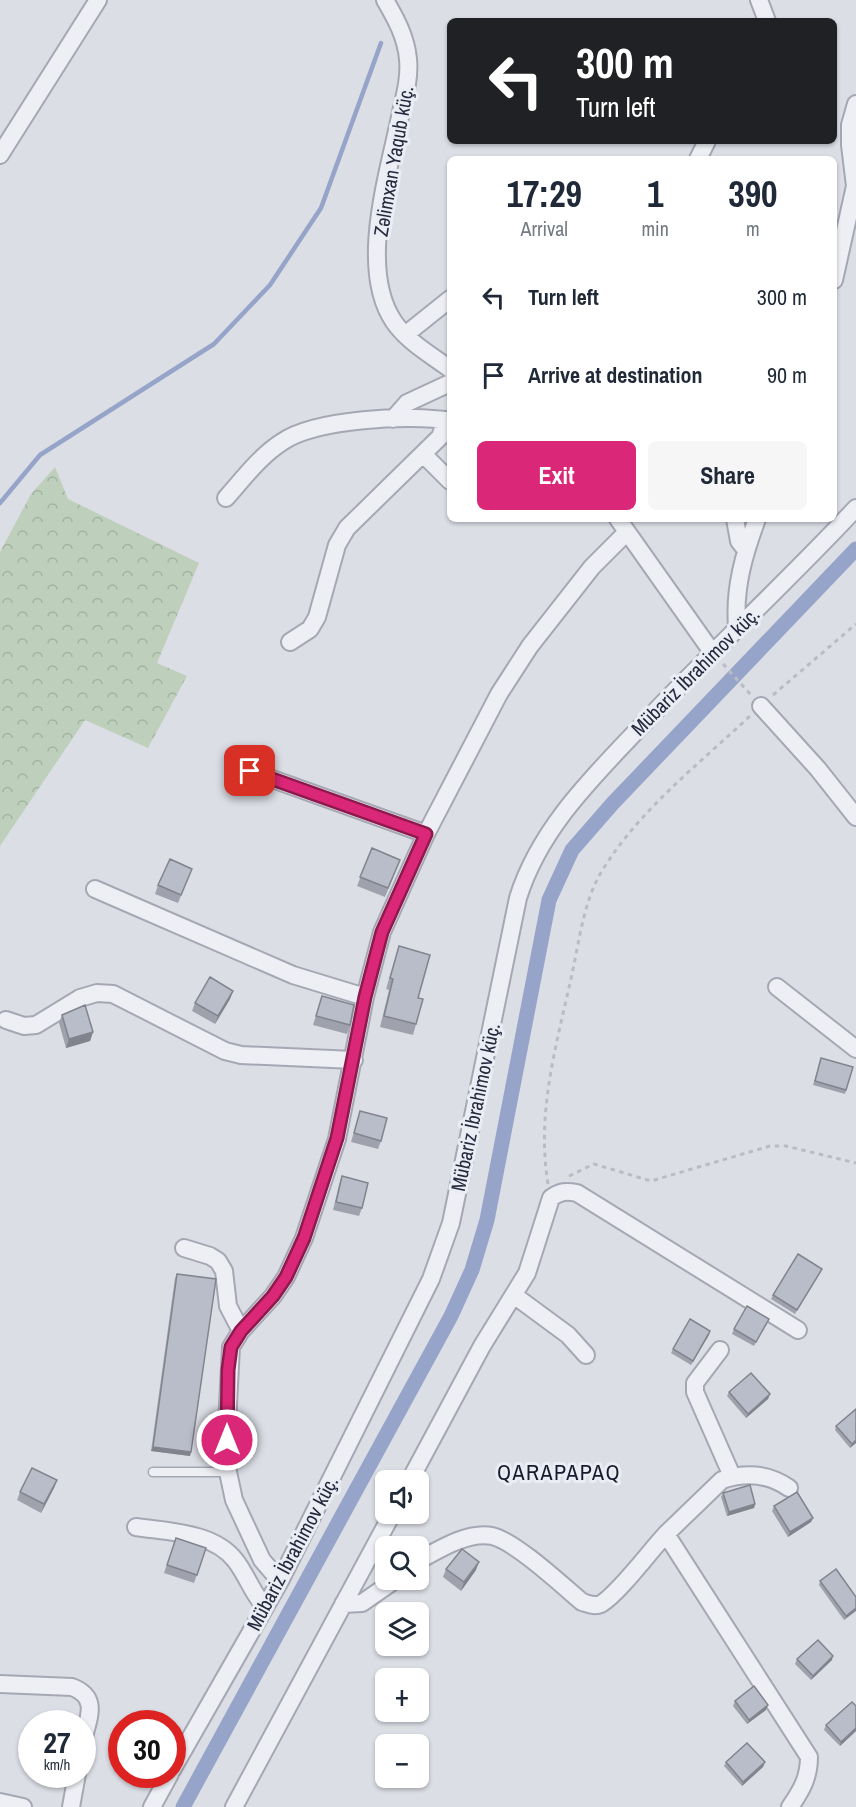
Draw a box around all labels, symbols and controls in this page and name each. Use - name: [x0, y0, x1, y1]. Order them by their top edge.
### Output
- text: 300 m: [576, 35, 674, 91]
- icon: left: [477, 42, 555, 120]
- street label: Zəlimxan Yaqub küç.: [366, 84, 420, 238]
- text: Turn left: [576, 89, 655, 125]
- text: 17:29: [506, 170, 582, 218]
- text: 1: [647, 170, 663, 218]
- text: 390: [728, 170, 778, 218]
- text: Arrival: [521, 215, 568, 242]
- text: min: [641, 215, 669, 242]
- text: m: [746, 215, 760, 242]
- icon: left: [477, 281, 510, 314]
- text: Turn left: [528, 282, 599, 312]
- text: 300 m: [757, 282, 807, 312]
- icon: arrive: [477, 359, 510, 392]
- text: Arrive at destination: [528, 360, 702, 390]
- text: 90 m: [767, 360, 807, 390]
- button: Exit: [477, 441, 636, 510]
- button: Share: [648, 441, 807, 510]
- street label: Mübariz İbrahimov küç.: [625, 601, 765, 741]
- pin: [224, 745, 275, 796]
- icon: arrive: [233, 754, 266, 787]
- street label: Mübariz İbrahimov küç.: [444, 1020, 506, 1194]
- position arrow: [195, 1408, 259, 1472]
- district label: QARAPAPAQ: [497, 1457, 621, 1487]
- map controls: [375, 1470, 429, 1788]
- button: sound: [375, 1470, 429, 1524]
- street label: Mübariz İbrahimov küç.: [240, 1471, 344, 1635]
- button: search: [375, 1536, 429, 1590]
- button: layers: [375, 1602, 429, 1656]
- button: +: [375, 1668, 429, 1722]
- speed limit sign: 30: [108, 1710, 186, 1788]
- text: 27: [43, 1722, 71, 1762]
- button: −: [375, 1734, 429, 1788]
- text: km/h: [44, 1754, 70, 1775]

